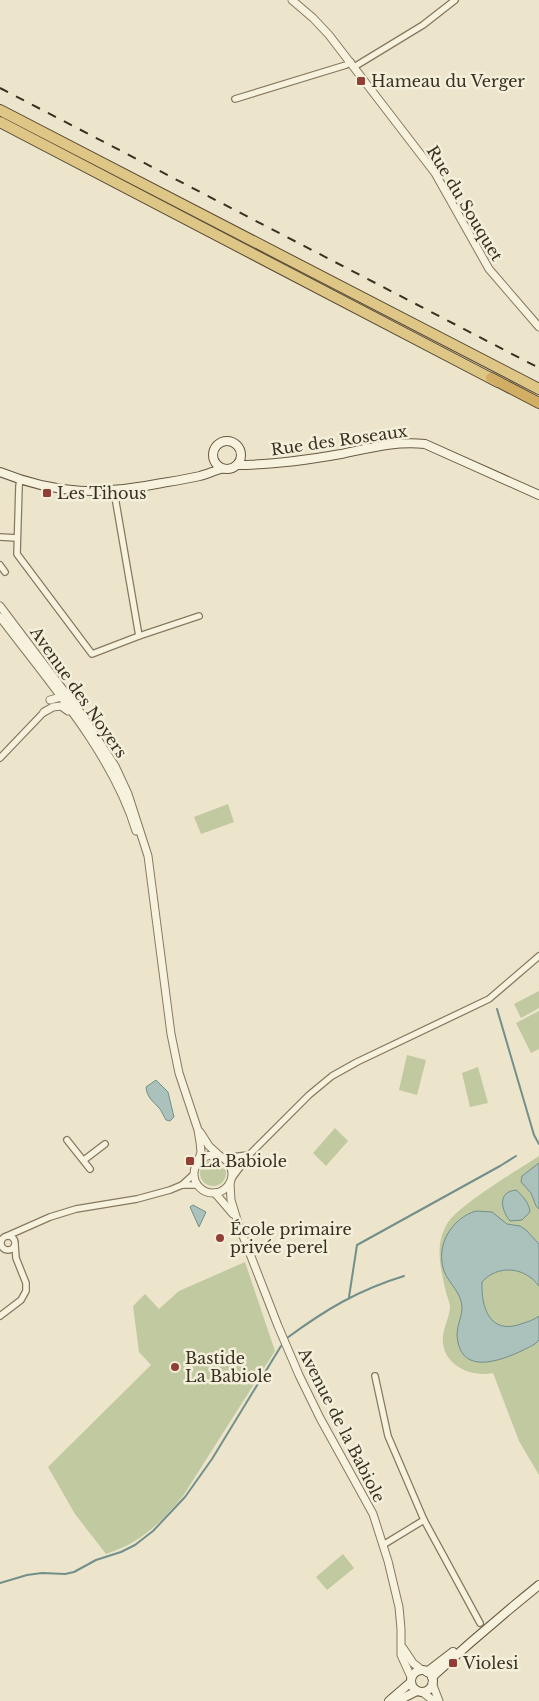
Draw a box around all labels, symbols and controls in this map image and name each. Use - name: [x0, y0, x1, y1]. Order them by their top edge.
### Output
- place label: Hameau du Verger: [371, 71, 525, 91]
- marker: Hameau du Verger: [355, 75, 367, 87]
- street label: Rue du Souquet: [423, 142, 507, 264]
- street label: Rue des Roseaux: [269, 420, 409, 459]
- place label: Les Tihous: [57, 483, 146, 503]
- marker: Les Tihous: [41, 487, 53, 499]
- street label: Avenue des Noyers: [26, 622, 132, 761]
- place label: La Babiole: [200, 1151, 287, 1171]
- marker: La Babiole: [184, 1155, 196, 1167]
- place label: École primaire privée perel: [230, 1219, 352, 1257]
- marker: École primaire privée perel: [214, 1232, 226, 1244]
- street label: Avenue de la Babiole: [294, 1344, 390, 1505]
- place label: Bastide La Babiole: [185, 1348, 272, 1386]
- marker: Bastide La Babiole: [169, 1361, 181, 1373]
- place label: Violesi: [462, 1653, 519, 1673]
- marker: Violesi: [447, 1657, 459, 1669]

